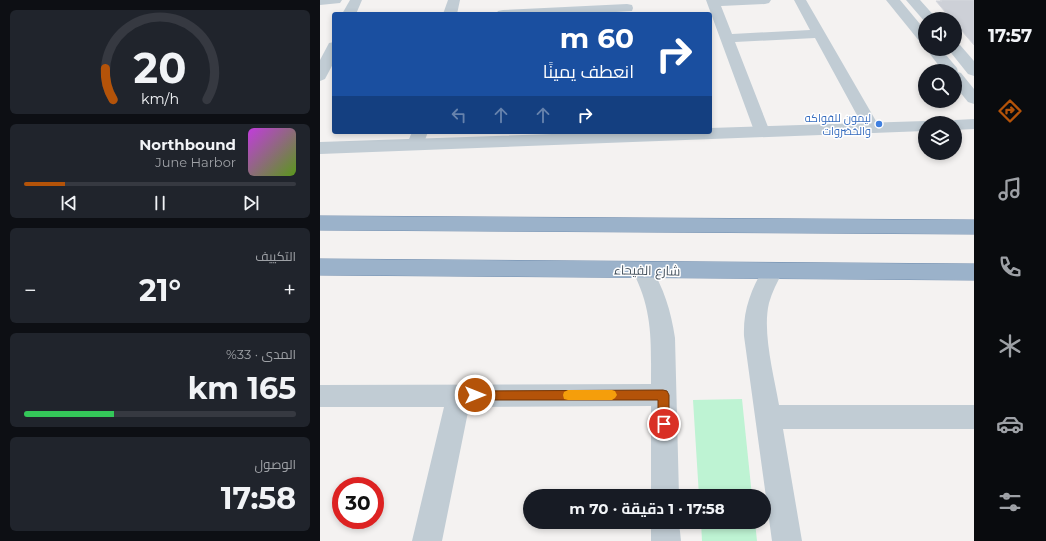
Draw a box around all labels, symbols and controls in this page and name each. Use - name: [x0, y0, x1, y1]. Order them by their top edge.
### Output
- map controls: [918, 12, 962, 160]
- button: sound: [918, 12, 962, 56]
- text: 60 m: [560, 21, 634, 55]
- text: 17:57: [988, 25, 1032, 47]
- icon: right: [648, 28, 700, 80]
- text: 20: [134, 43, 186, 93]
- text: انعطف يمينًا: [543, 61, 634, 83]
- button: search: [918, 64, 962, 108]
- text: km/h: [141, 90, 179, 108]
- icon: directions: [996, 97, 1024, 125]
- icon: left: [448, 104, 470, 126]
- icon: ahead: [490, 104, 512, 126]
- icon: ahead: [532, 104, 554, 126]
- icon: right: [574, 104, 596, 126]
- place label: ليمون للفواكه والخضروات: [805, 111, 871, 138]
- button: layers: [918, 116, 962, 160]
- marker: ليمون للفواكه والخضروات: [874, 119, 884, 129]
- text: Northbound: [139, 135, 236, 154]
- text: June Harbor: [155, 154, 236, 170]
- icon: music: [996, 175, 1024, 203]
- icon: previous: [58, 192, 80, 214]
- icon: pause: [149, 192, 171, 214]
- icon: next: [240, 192, 262, 214]
- text: التكييف: [255, 248, 296, 264]
- icon: phone: [996, 253, 1024, 281]
- street label: شارع الفيحاء: [614, 261, 680, 280]
- text: 21°: [139, 272, 181, 309]
- text: −: [24, 277, 37, 304]
- text: +: [283, 277, 296, 304]
- icon: climate: [996, 332, 1024, 360]
- text: المدى · 33%: [226, 346, 296, 362]
- text: 165 km: [188, 370, 296, 407]
- position arrow: [454, 374, 496, 416]
- pin: [647, 407, 681, 441]
- icon: car: [996, 410, 1024, 438]
- icon: arrive: [653, 413, 675, 435]
- text: الوصول: [255, 456, 296, 472]
- speed limit sign: 30: [332, 477, 384, 529]
- text: 17:58: [221, 480, 296, 517]
- icon: filters: [996, 488, 1024, 516]
- text: 17:58 · 1 دقيقة · 70 m: [569, 499, 725, 518]

